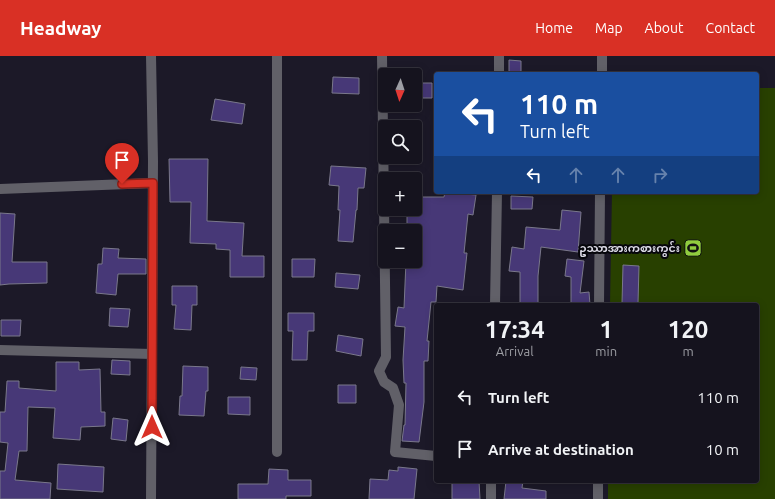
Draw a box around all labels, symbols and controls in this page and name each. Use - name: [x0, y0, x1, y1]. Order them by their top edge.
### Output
- text: Headway: [20, 17, 101, 39]
- text: Home: [535, 20, 573, 36]
- text: Map: [595, 20, 623, 36]
- text: About: [645, 20, 684, 36]
- text: Contact: [706, 20, 755, 36]
- north arrow: [378, 68, 422, 112]
- map controls: [378, 68, 422, 268]
- icon: left: [454, 88, 506, 140]
- text: 110 m: [520, 88, 598, 119]
- button: search: [378, 120, 422, 164]
- text: Turn left: [520, 121, 590, 141]
- pin: [105, 143, 139, 184]
- icon: arrive: [111, 149, 133, 171]
- icon: left: [523, 164, 545, 186]
- icon: ahead: [565, 164, 587, 186]
- icon: ahead: [607, 164, 629, 186]
- icon: right: [649, 164, 671, 186]
- button: +: [378, 172, 422, 216]
- button: −: [378, 224, 422, 268]
- sports icon: ဥဿာ‌အားကစားကွင်း: [683, 238, 703, 258]
- place label: ဥဿာ‌အားကစားကွင်း: [579, 241, 680, 258]
- text: 17:34: [485, 316, 545, 343]
- text: 1: [599, 316, 613, 343]
- text: 120: [668, 316, 708, 343]
- text: Arrival: [496, 344, 534, 358]
- text: min: [595, 344, 617, 358]
- text: m: [682, 344, 694, 358]
- icon: left: [454, 386, 476, 408]
- text: Turn left: [488, 389, 549, 406]
- text: 110 m: [697, 389, 739, 406]
- position arrow: [131, 406, 173, 448]
- icon: arrive: [454, 438, 476, 460]
- text: Arrive at destination: [488, 441, 634, 458]
- text: 10 m: [706, 441, 739, 458]

